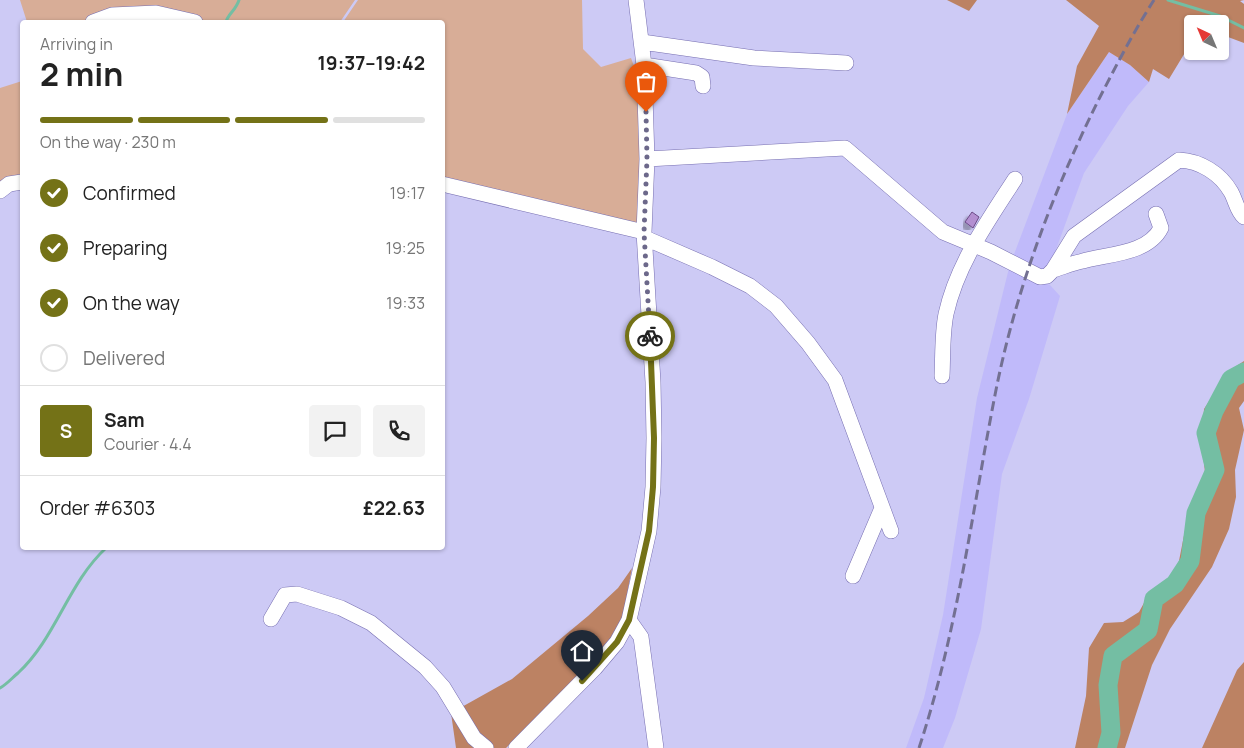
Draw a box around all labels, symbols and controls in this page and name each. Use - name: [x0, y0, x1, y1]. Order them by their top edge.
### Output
- north arrow: [1184, 15, 1229, 60]
- map controls: [1184, 15, 1229, 60]
- text: Arriving in: [40, 33, 113, 55]
- text: 19:37–19:42: [318, 50, 425, 76]
- text: 2 min: [40, 52, 123, 96]
- pin: [625, 61, 667, 112]
- icon: bag: [632, 68, 660, 96]
- text: On the way · 230 m: [40, 131, 176, 153]
- icon: check: [40, 179, 68, 207]
- text: Confirmed: [83, 180, 176, 206]
- text: 19:17: [390, 182, 425, 204]
- icon: check: [40, 234, 68, 262]
- text: Preparing: [83, 235, 168, 261]
- text: 19:25: [386, 237, 425, 259]
- icon: check: [40, 289, 68, 317]
- text: On the way: [83, 290, 180, 316]
- text: 19:33: [386, 292, 425, 314]
- courier: [625, 311, 675, 361]
- icon: bike: [636, 322, 664, 350]
- text: Delivered: [83, 345, 165, 371]
- button: chat: [309, 405, 361, 457]
- button: phone: [373, 405, 425, 457]
- text: Sam: [104, 407, 145, 433]
- text: S: [60, 418, 72, 444]
- text: Courier · 4.4: [104, 433, 192, 455]
- text: Order #6303: [40, 495, 155, 521]
- text: £22.63: [363, 495, 425, 521]
- pin: [561, 630, 603, 681]
- icon: home: [568, 637, 596, 665]

